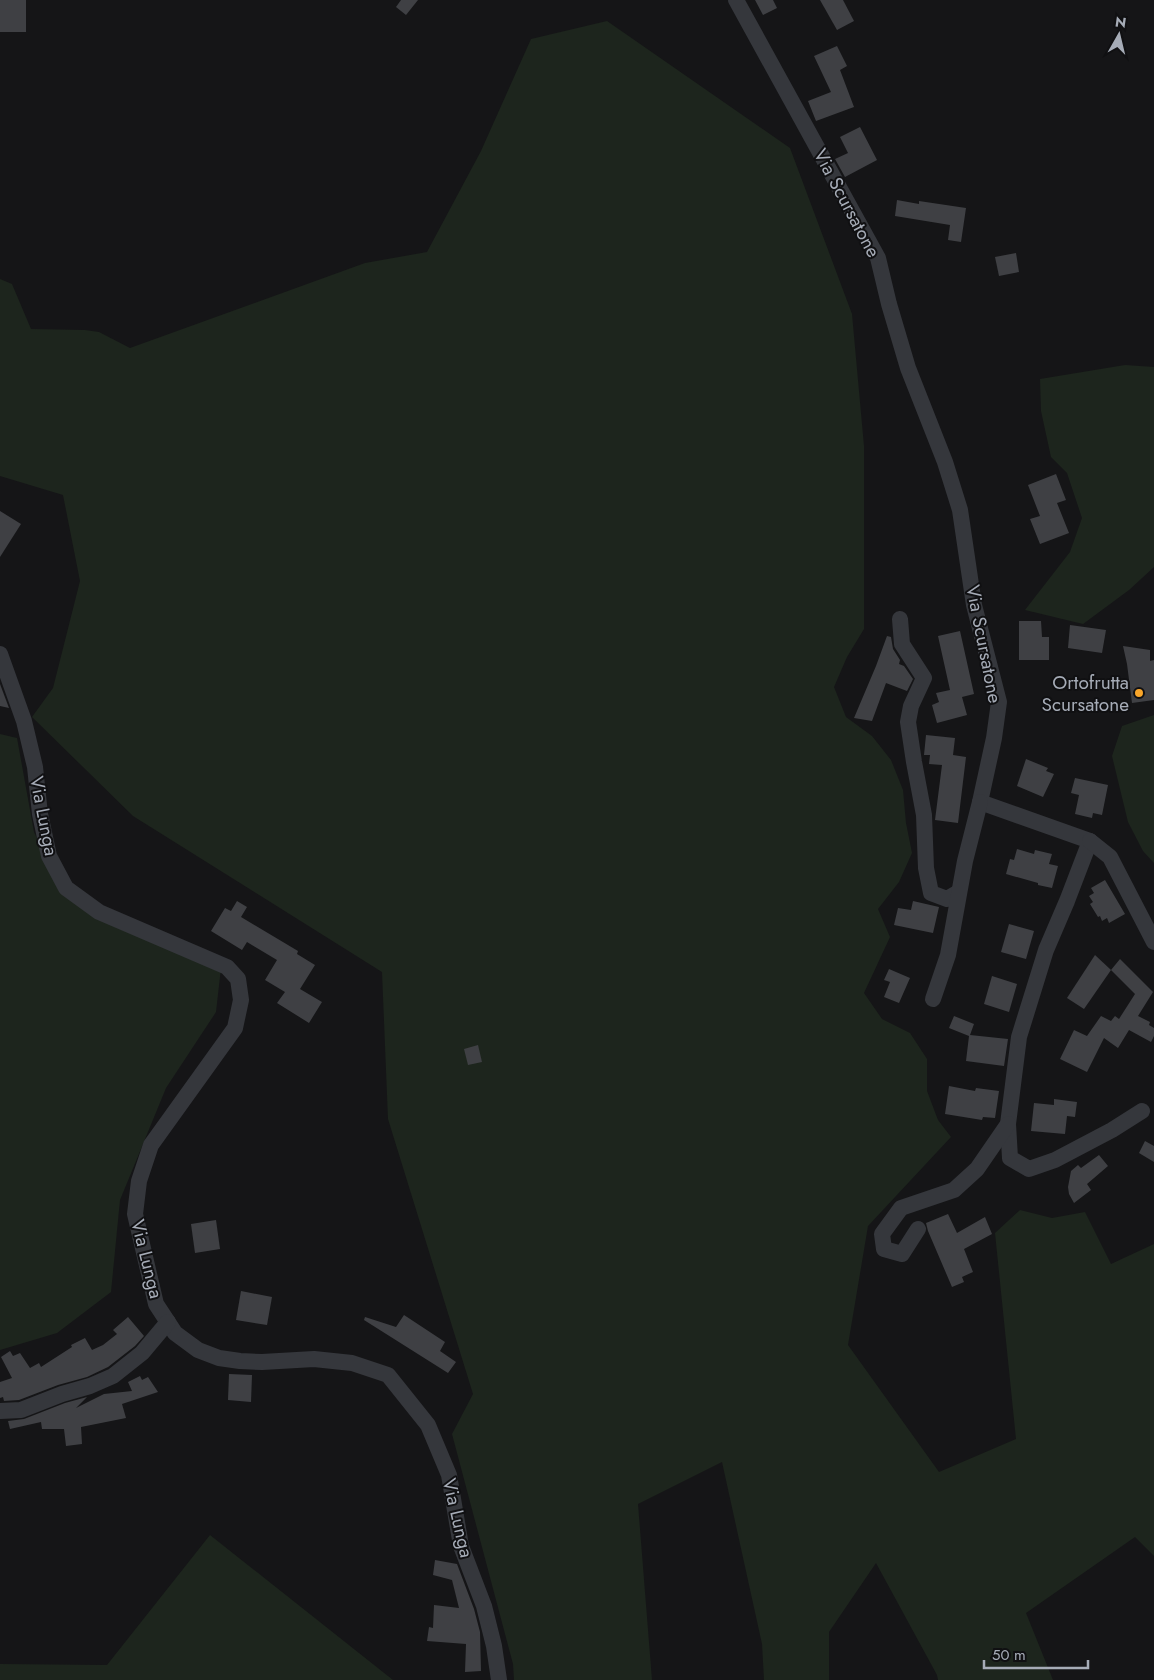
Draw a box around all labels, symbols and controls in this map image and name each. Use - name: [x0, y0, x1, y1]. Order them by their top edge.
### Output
- north arrow: [1094, 10, 1144, 60]
- text: N: [1114, 11, 1128, 33]
- street label: Via Scursatone: [807, 144, 887, 262]
- street label: Via Scursatone: [959, 583, 1009, 706]
- place label: Ortofrutta Scursatone: [1042, 669, 1129, 718]
- marker: Ortofrutta Scursatone: [1133, 687, 1145, 699]
- street label: Via Lunga: [23, 774, 65, 858]
- street label: Via Lunga: [124, 1217, 170, 1301]
- street label: Via Lunga: [436, 1476, 480, 1560]
- scale bar: [984, 1638, 1088, 1670]
- text: 50 m: [992, 1644, 1026, 1666]

